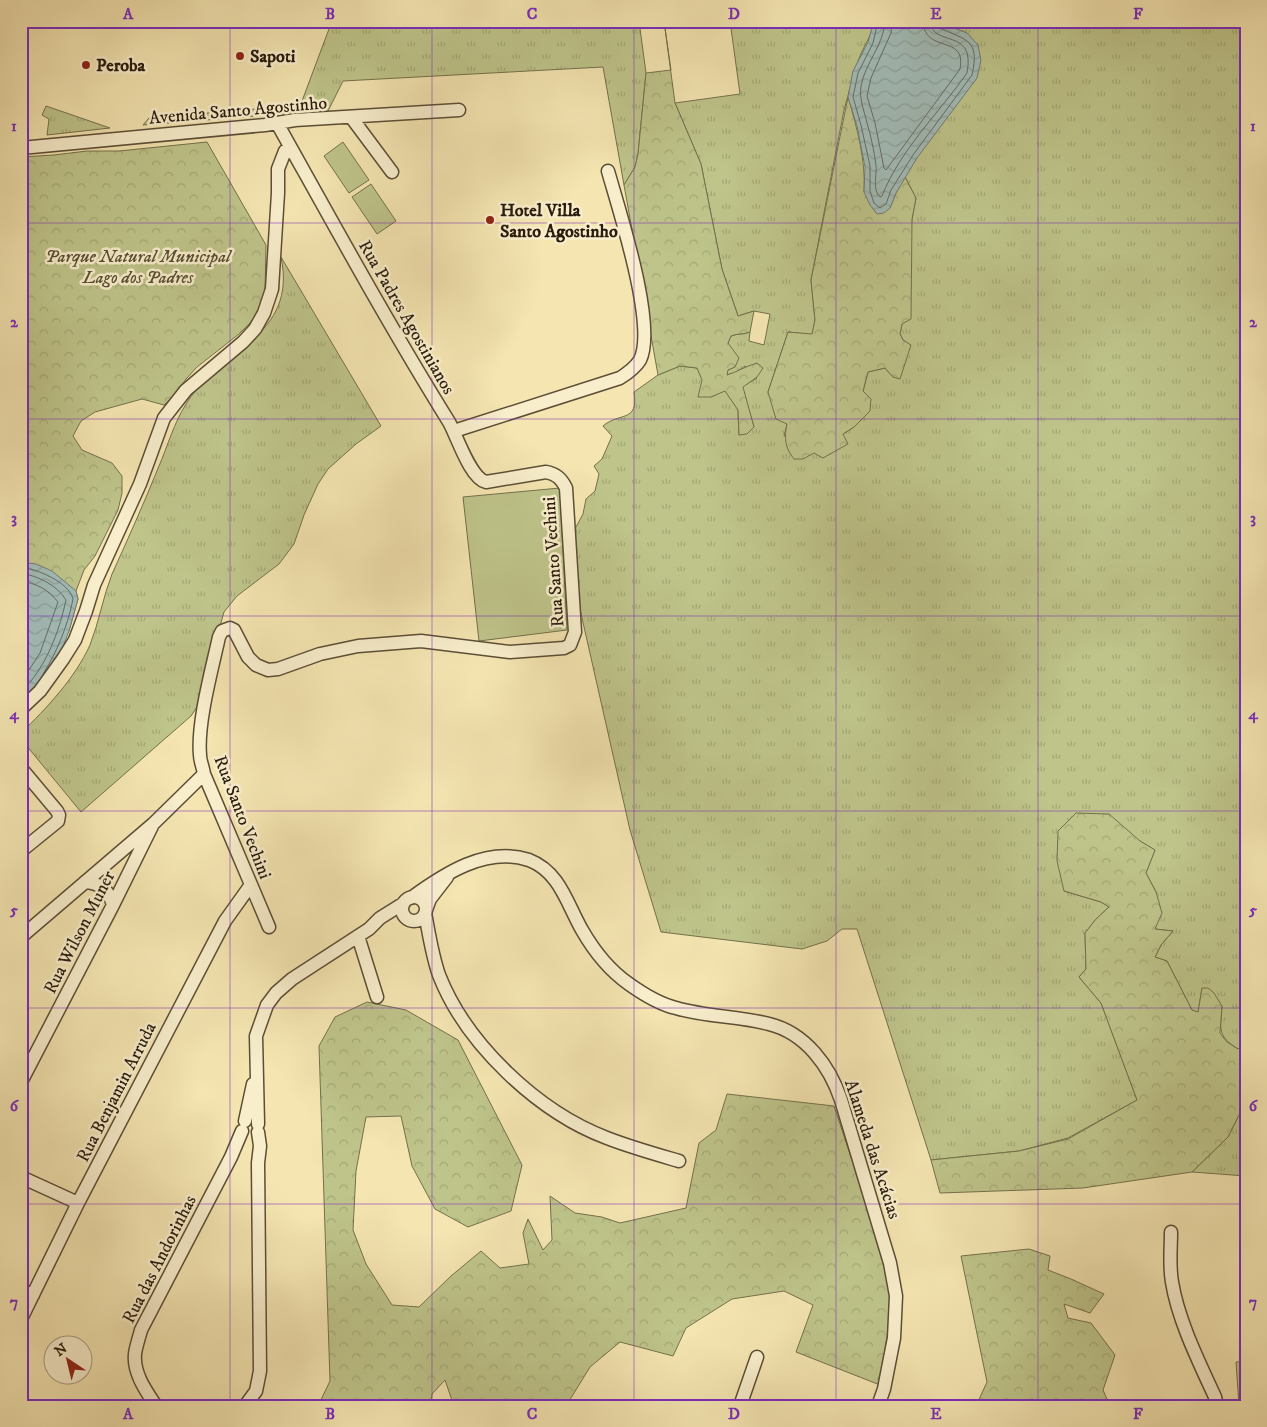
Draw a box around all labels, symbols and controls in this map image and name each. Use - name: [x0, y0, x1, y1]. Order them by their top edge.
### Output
- text: A: [122, 4, 134, 24]
- text: B: [325, 4, 335, 24]
- text: C: [527, 4, 537, 24]
- text: D: [728, 4, 740, 24]
- text: E: [930, 4, 942, 24]
- text: F: [1133, 4, 1143, 24]
- place label: Sapoti: [250, 46, 296, 68]
- marker: Sapoti: [234, 50, 246, 62]
- place label: Peroba: [96, 55, 146, 77]
- marker: Peroba: [80, 59, 92, 71]
- street label: Avenida Santo Agostinho: [148, 92, 328, 130]
- text: 1: [11, 116, 17, 136]
- text: 1: [1250, 116, 1256, 136]
- place label: Hotel Villa Santo Agostinho: [500, 200, 618, 243]
- marker: Hotel Villa Santo Agostinho: [484, 214, 496, 226]
- street label: Rua Padres Agostinianos: [353, 236, 459, 399]
- park label: Parque Natural Municipal Lago dos Padres: [45, 246, 233, 289]
- text: 2: [10, 312, 19, 332]
- text: 2: [1249, 312, 1258, 332]
- street label: Rua Santo Vechini: [538, 496, 570, 628]
- text: 3: [11, 508, 17, 528]
- text: 3: [1250, 508, 1256, 528]
- text: 4: [8, 704, 19, 724]
- text: 4: [1247, 704, 1258, 724]
- street label: Rua Santo Vechini: [208, 752, 276, 882]
- street label: Rua Wilson Muner: [39, 867, 120, 998]
- text: 5: [9, 900, 18, 920]
- text: 5: [1248, 900, 1257, 920]
- street label: Rua Benjamin Arruda: [72, 1019, 162, 1166]
- street label: Alameda das Acácias: [839, 1077, 905, 1222]
- text: 6: [10, 1096, 20, 1116]
- text: 6: [1249, 1096, 1259, 1116]
- street label: Rua das Andorinhas: [118, 1192, 202, 1327]
- text: 7: [10, 1292, 18, 1312]
- text: 7: [1249, 1292, 1257, 1312]
- north arrow: [42, 1334, 92, 1384]
- text: N: [51, 1339, 71, 1361]
- text: A: [122, 1404, 134, 1424]
- text: B: [325, 1404, 335, 1424]
- text: C: [527, 1404, 537, 1424]
- text: D: [728, 1404, 740, 1424]
- text: E: [930, 1404, 942, 1424]
- text: F: [1133, 1404, 1143, 1424]

